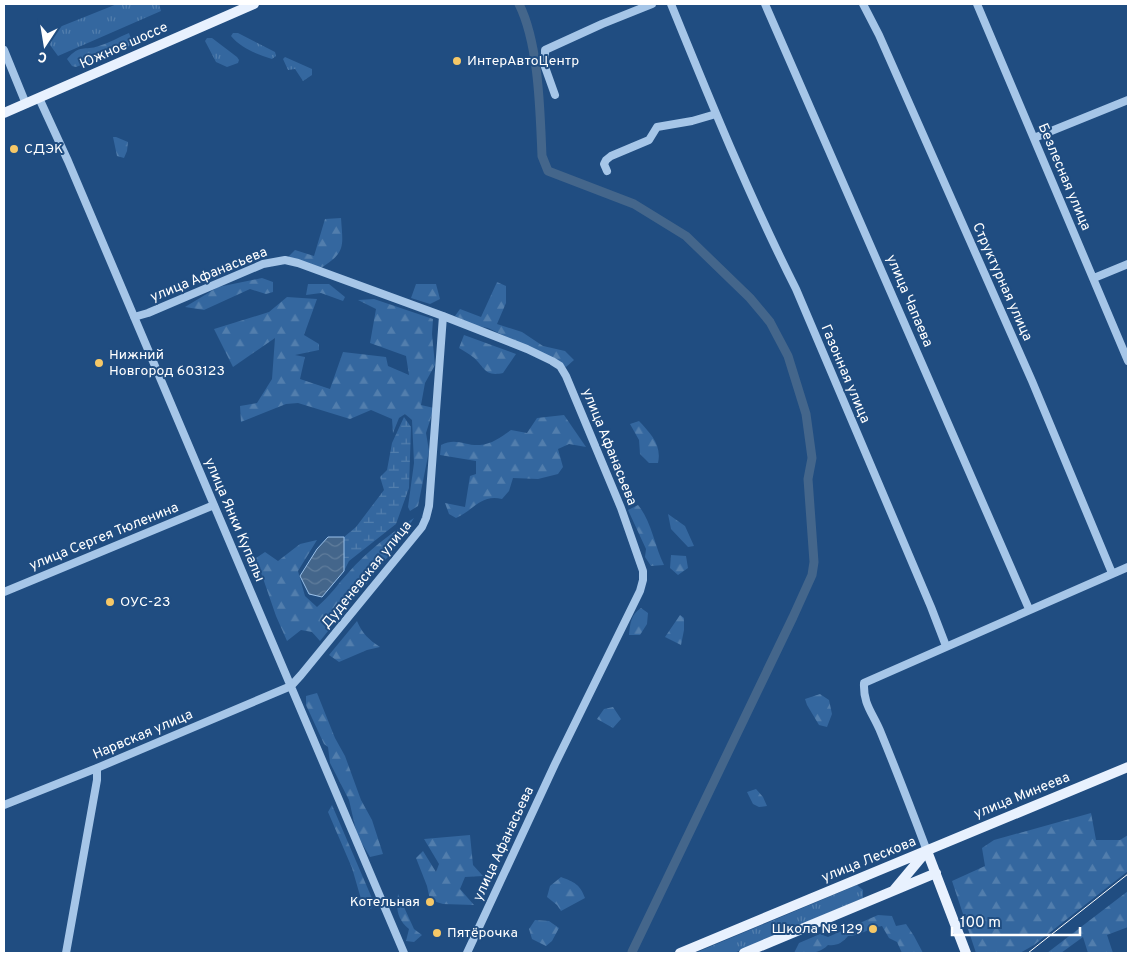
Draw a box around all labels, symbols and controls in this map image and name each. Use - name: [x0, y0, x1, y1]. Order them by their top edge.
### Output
- street label: Южное шоссе: [77, 19, 171, 73]
- north arrow: [20, 20, 70, 70]
- text: С: [36, 47, 49, 65]
- place label: ИнтерАвтоЦентр: [467, 53, 579, 70]
- marker: ИнтерАвтоЦентр: [451, 55, 463, 67]
- street label: Безлесная улица: [1034, 121, 1094, 233]
- place label: СДЭК: [24, 141, 63, 158]
- marker: СДЭК: [8, 143, 20, 155]
- street label: Структурная улица: [968, 220, 1036, 344]
- street label: улица Афанасьева: [148, 244, 270, 306]
- street label: улица Чапаева: [882, 252, 936, 350]
- street label: Газонная улица: [817, 322, 873, 426]
- place label: Нижний Новгород 603123: [109, 347, 225, 380]
- marker: Нижний Новгород 603123: [93, 357, 105, 369]
- street label: улица Афанасьева: [578, 386, 640, 508]
- street label: улица Янки Купалы: [200, 455, 268, 585]
- street label: улица Сергея Тюленина: [27, 499, 181, 575]
- street label: Дуденевская улица: [318, 518, 416, 632]
- place label: ОУС-23: [120, 594, 170, 611]
- marker: ОУС-23: [104, 596, 116, 608]
- street label: Нарвская улица: [91, 706, 195, 764]
- street label: улица Минеева: [972, 769, 1072, 823]
- street label: улица Афанасьева: [470, 784, 538, 904]
- street label: улица Лескова: [819, 833, 919, 887]
- place label: Котельная: [350, 894, 420, 911]
- marker: Котельная: [424, 896, 436, 908]
- scale bar: [952, 904, 1080, 936]
- text: 100 m: [960, 914, 1001, 933]
- place label: Школа № 129: [772, 921, 863, 938]
- marker: Школа № 129: [867, 923, 879, 935]
- place label: Пятёрочка: [447, 925, 518, 942]
- marker: Пятёрочка: [431, 927, 443, 939]

